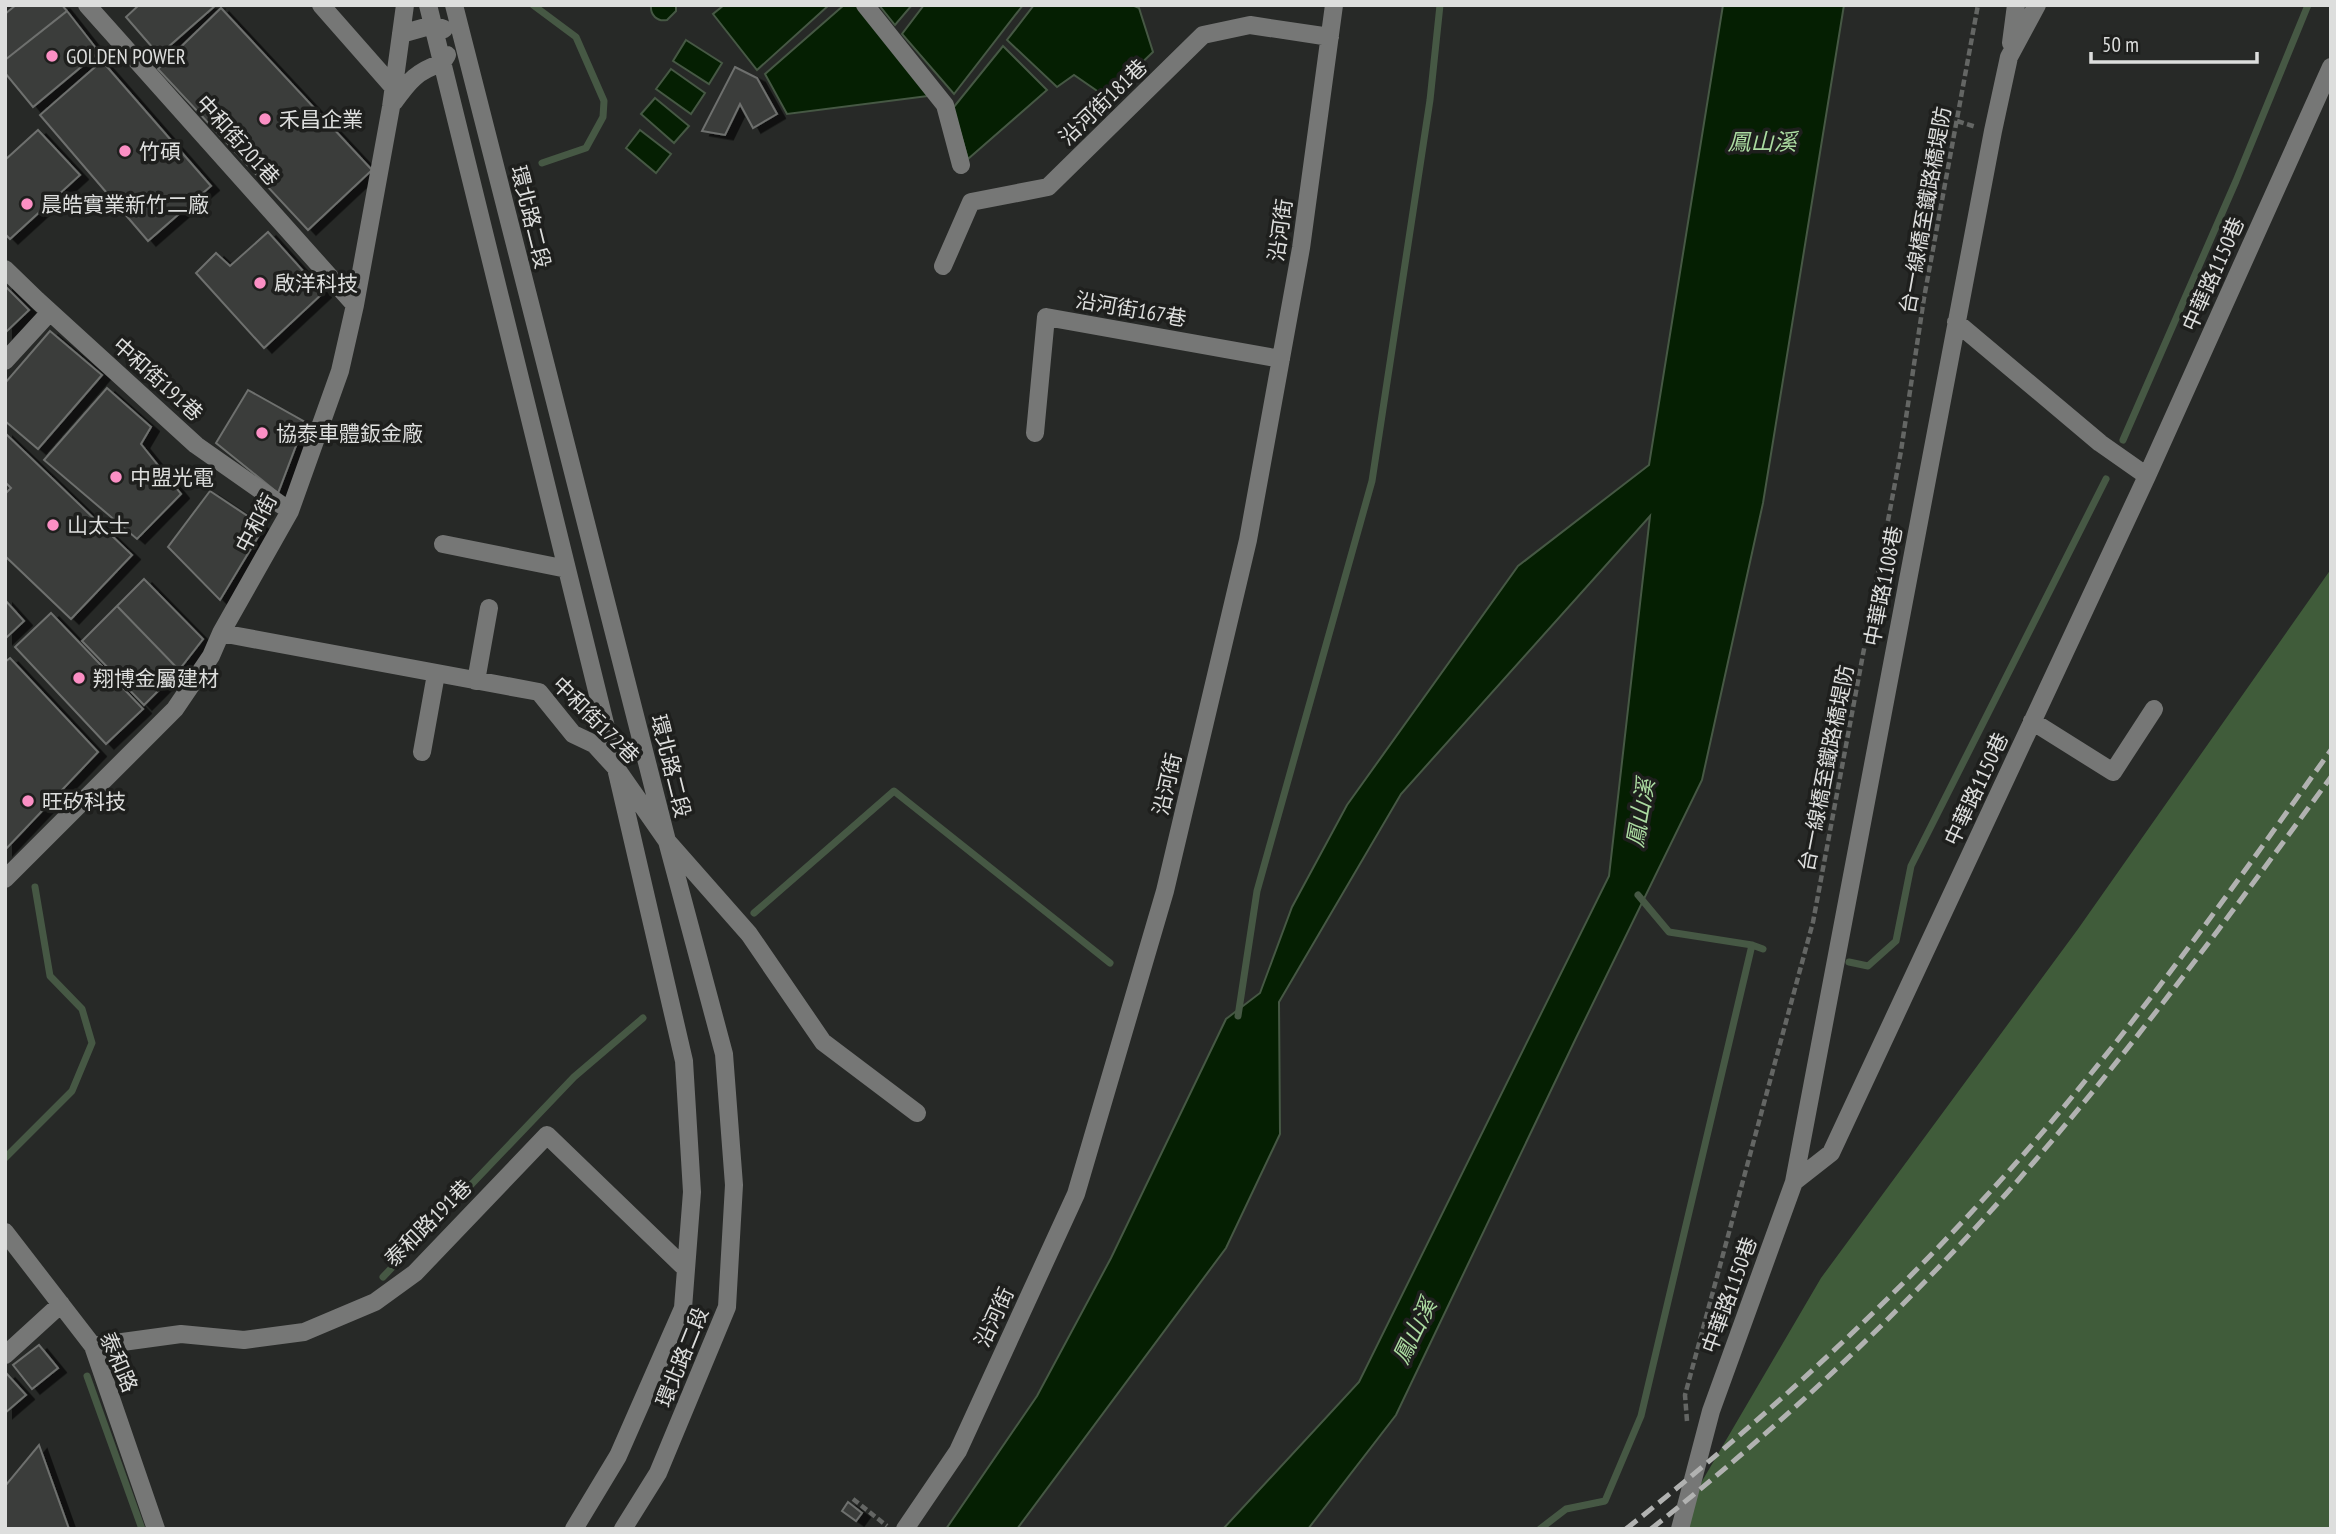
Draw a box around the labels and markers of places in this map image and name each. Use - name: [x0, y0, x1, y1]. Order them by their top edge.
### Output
- place label: GOLDEN POWER: [66, 43, 186, 70]
- marker: GOLDEN POWER: [44, 48, 60, 64]
- place label: 禾昌企業: [279, 106, 363, 133]
- marker: 禾昌企業: [257, 111, 273, 127]
- place label: 竹碩: [139, 138, 181, 165]
- marker: 竹碩: [117, 143, 133, 159]
- place label: 晨皓實業新竹二廠: [41, 191, 209, 218]
- marker: 晨皓實業新竹二廠: [19, 196, 35, 212]
- place label: 啟洋科技: [274, 270, 358, 297]
- marker: 啟洋科技: [252, 275, 268, 291]
- place label: 協泰車體鈑金廠: [276, 420, 423, 447]
- marker: 協泰車體鈑金廠: [254, 425, 270, 441]
- place label: 中盟光電: [130, 464, 214, 491]
- marker: 中盟光電: [108, 469, 124, 485]
- place label: 山太士: [67, 512, 130, 539]
- marker: 山太士: [45, 517, 61, 533]
- place label: 翔博金屬建材: [93, 665, 219, 692]
- marker: 翔博金屬建材: [71, 670, 87, 686]
- place label: 旺矽科技: [42, 788, 126, 815]
- marker: 旺矽科技: [20, 793, 36, 809]

